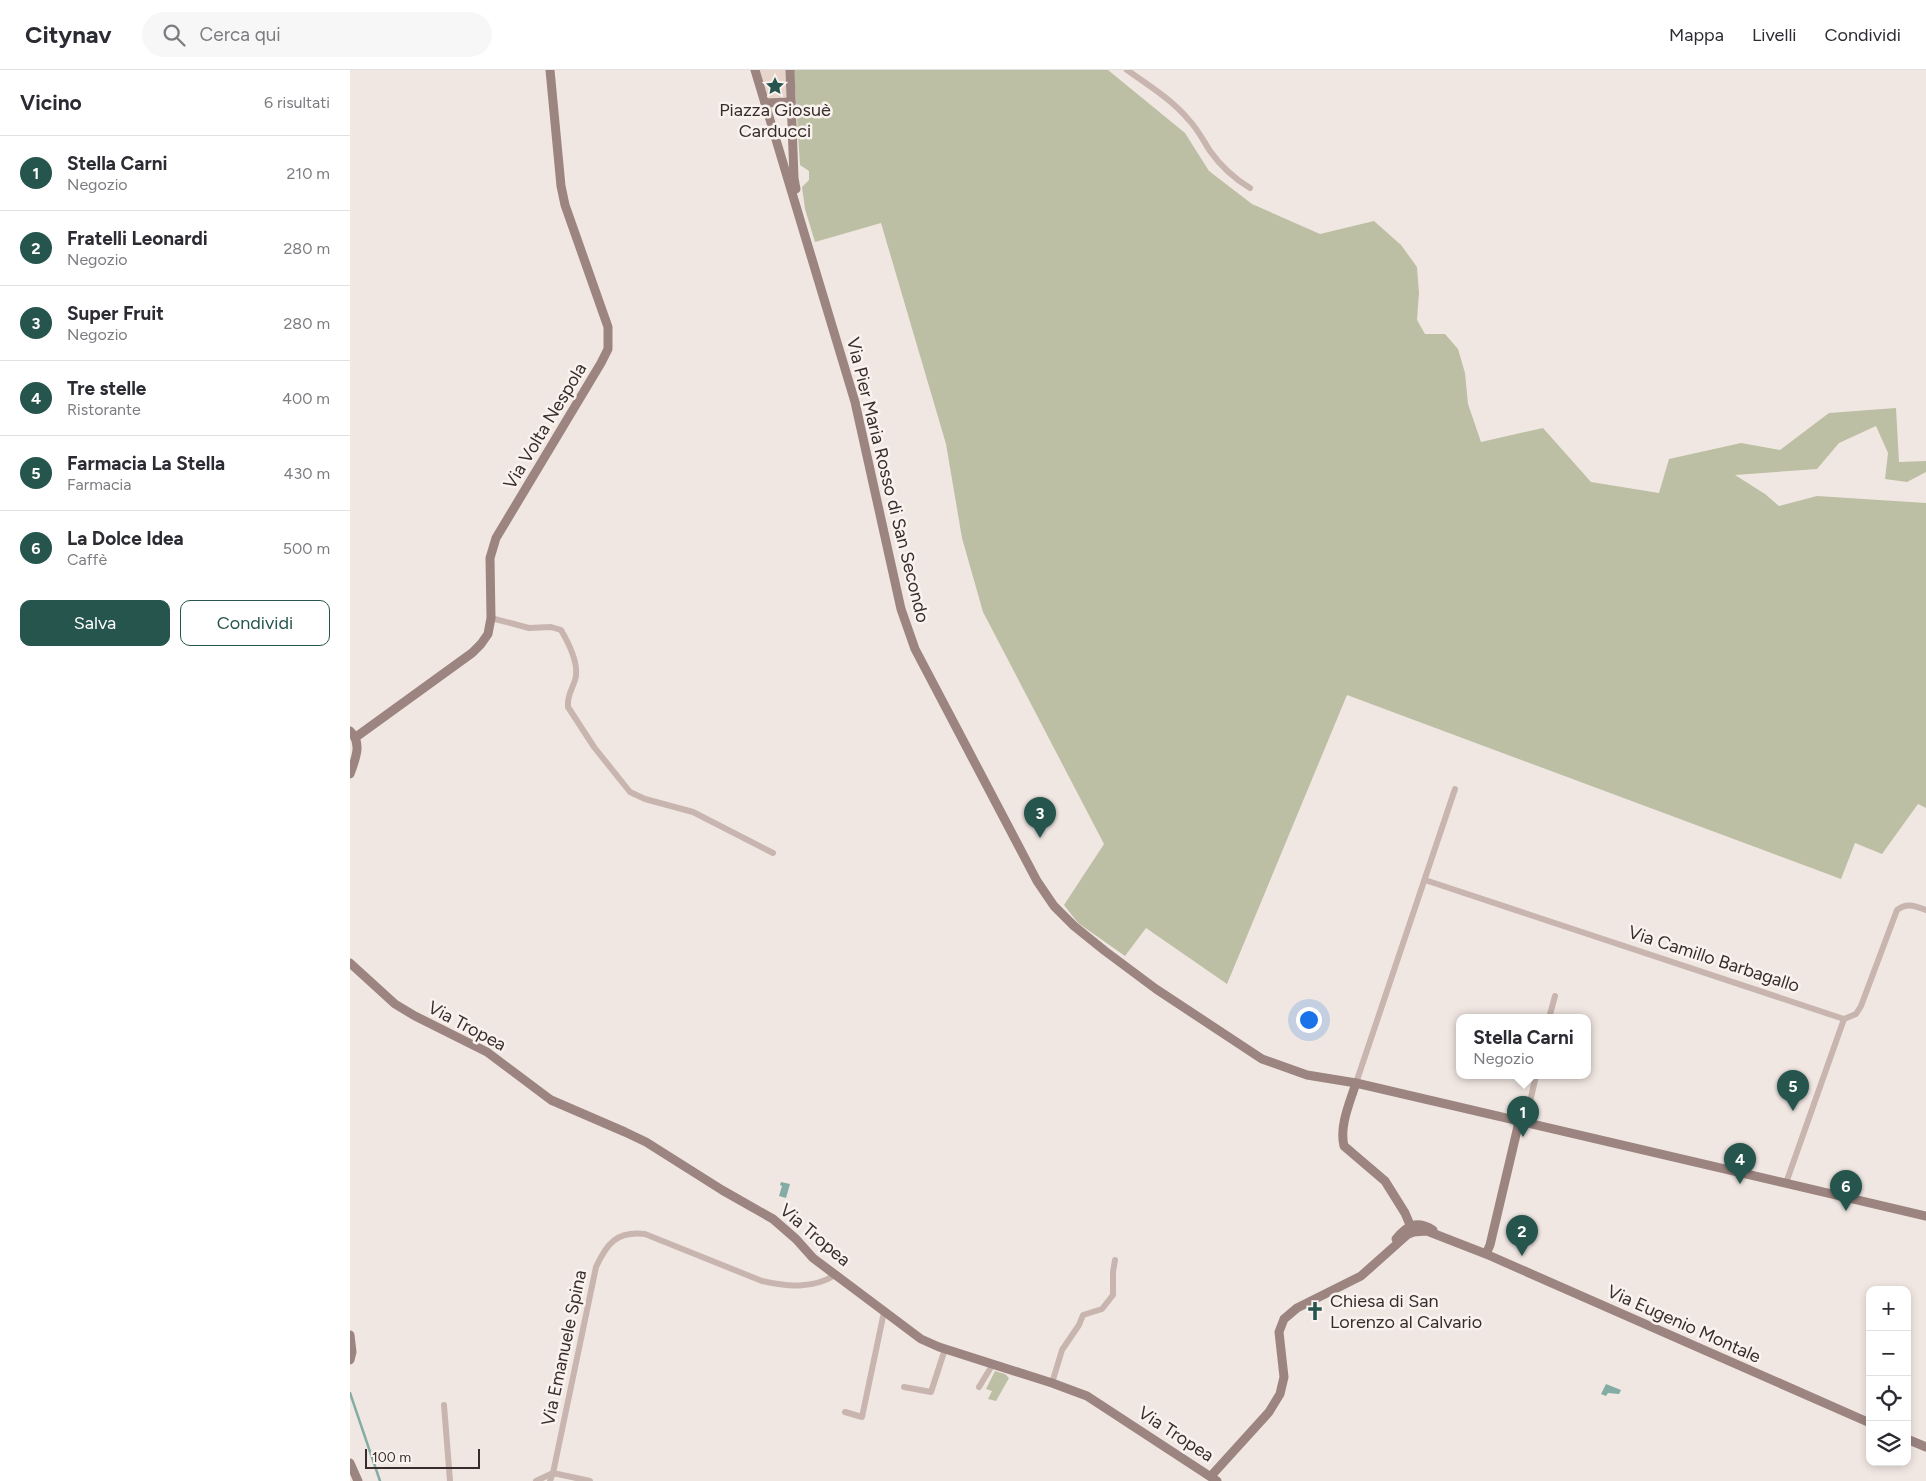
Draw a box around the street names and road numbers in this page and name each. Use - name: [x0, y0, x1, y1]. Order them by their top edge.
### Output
- street label: Via Pier Maria Rosso di San Secondo: [842, 335, 934, 625]
- street label: Via Volta Nespola: [499, 359, 591, 493]
- street label: Via Camillo Barbagallo: [1626, 921, 1802, 997]
- street label: Via Tropea: [424, 996, 510, 1056]
- street label: Via Tropea: [775, 1199, 855, 1271]
- street label: Via Emanuele Spina: [537, 1268, 591, 1428]
- street label: Via Eugenio Montale: [1604, 1280, 1764, 1368]
- street label: Via Tropea: [1134, 1401, 1218, 1467]

